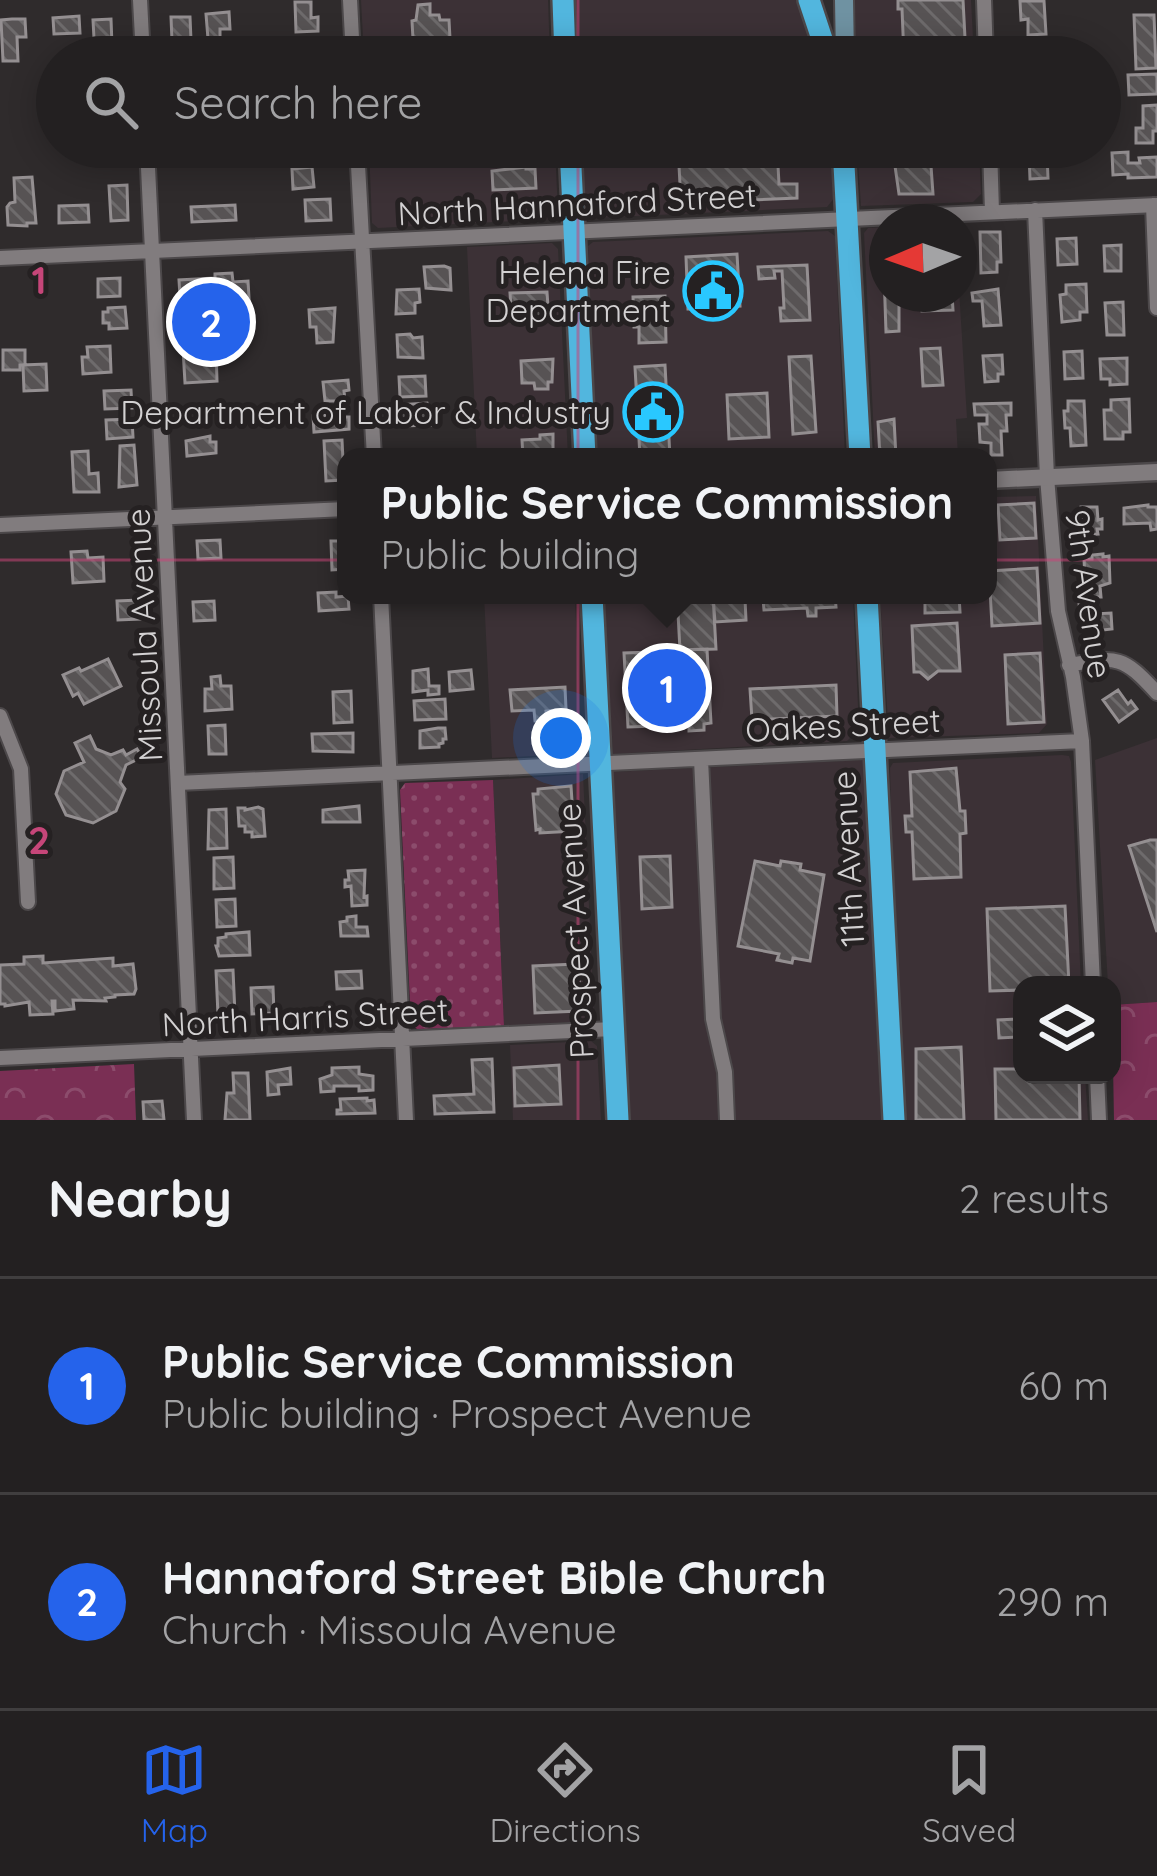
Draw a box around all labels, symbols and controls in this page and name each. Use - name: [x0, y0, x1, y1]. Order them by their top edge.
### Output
- search box: [36, 36, 1121, 168]
- icon: search: [78, 69, 144, 135]
- text: Search here: [174, 74, 422, 130]
- street label: North Hannaford Street: [397, 174, 757, 233]
- north arrow: [869, 204, 977, 312]
- place label: Helena Fire Department: [485, 251, 671, 330]
- text: 1: [31, 255, 47, 304]
- public building icon: Helena Fire Department: [682, 260, 744, 322]
- pin: 2: [172, 277, 250, 367]
- public building icon: Department of Labor & Industry: [622, 381, 684, 443]
- place label: Department of Labor & Industry: [120, 391, 611, 432]
- popup: [337, 448, 997, 604]
- text: Public Service Commission: [381, 474, 953, 530]
- street label: Missoula Avenue: [116, 507, 171, 763]
- street label: 9th Avenue: [1057, 507, 1122, 681]
- text: Public building: [381, 530, 639, 579]
- pin: 1: [628, 643, 706, 733]
- street label: Oakes Street: [744, 699, 942, 750]
- your location: [531, 708, 591, 768]
- street label: 11th Avenue: [822, 770, 873, 948]
- street label: Prospect Avenue: [547, 802, 602, 1060]
- text: 2: [28, 815, 50, 864]
- map controls: [1013, 976, 1121, 1084]
- button: layers: [1013, 976, 1121, 1084]
- street label: North Harris Street: [161, 989, 449, 1044]
- text: Nearby: [48, 1166, 232, 1230]
- text: 2 results: [959, 1174, 1109, 1223]
- text: Public Service Commission: [162, 1333, 735, 1389]
- text: 1: [79, 1361, 95, 1410]
- text: 60 m: [1019, 1361, 1109, 1410]
- text: Public building · Prospect Avenue: [162, 1389, 752, 1438]
- text: Hannaford Street Bible Church: [162, 1549, 827, 1605]
- text: 2: [76, 1577, 98, 1626]
- text: 290 m: [996, 1577, 1109, 1626]
- text: Church · Missoula Avenue: [162, 1605, 617, 1654]
- tab: Map: [141, 1737, 208, 1850]
- tab: Directions: [489, 1737, 641, 1850]
- tab: Saved: [922, 1737, 1016, 1850]

